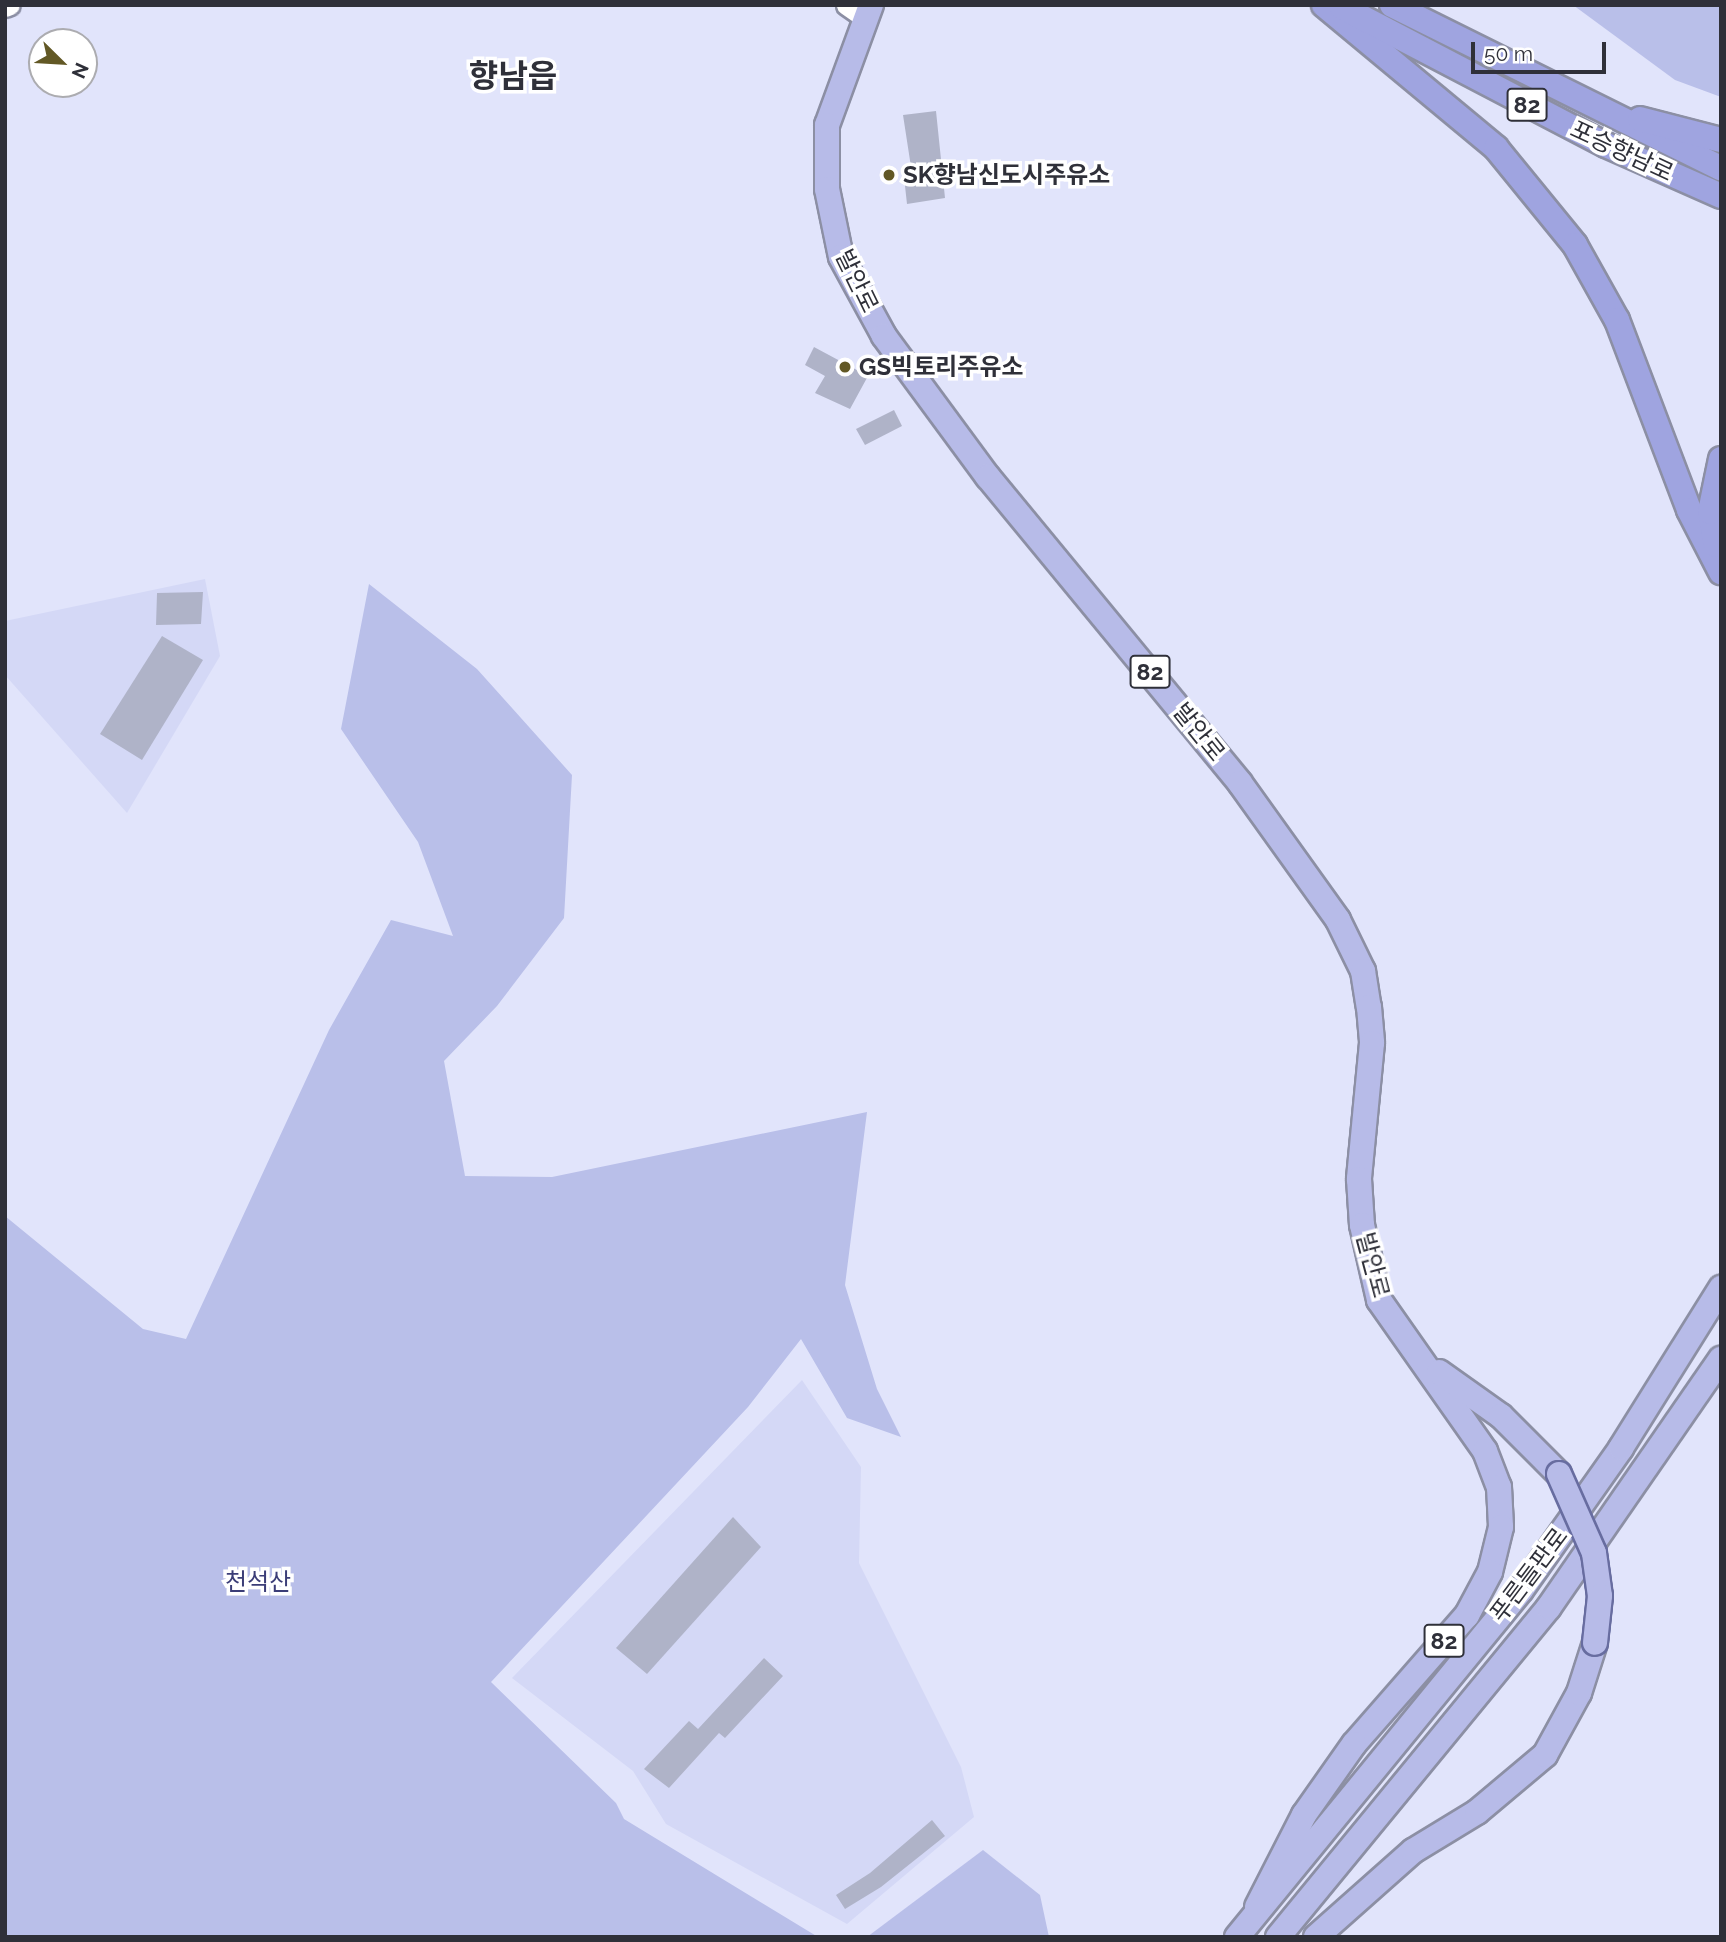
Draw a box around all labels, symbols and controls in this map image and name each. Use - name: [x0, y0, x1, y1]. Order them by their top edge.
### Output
- north arrow: [28, 28, 98, 98]
- scale bar: [1474, 28, 1609, 72]
- text: 50 m: [1484, 41, 1533, 66]
- district label: 향남읍: [469, 57, 557, 95]
- text: N: [67, 60, 93, 82]
- road number: 82: [1506, 86, 1548, 124]
- street label: 포승향남로: [1566, 115, 1678, 187]
- place label: SK향남신도시주유소: [903, 161, 1110, 189]
- marker: SK향남신도시주유소: [881, 167, 897, 183]
- street label: 발안로: [830, 245, 884, 317]
- place label: GS빅토리주유소: [859, 353, 1024, 381]
- marker: GS빅토리주유소: [837, 359, 853, 375]
- road number: 82: [1129, 652, 1171, 692]
- street label: 발안로: [1167, 697, 1231, 767]
- street label: 발안로: [1351, 1229, 1395, 1301]
- street label: 푸른들판로: [1484, 1522, 1574, 1628]
- park label: 천석산: [225, 1568, 291, 1596]
- road number: 82: [1423, 1622, 1465, 1660]

